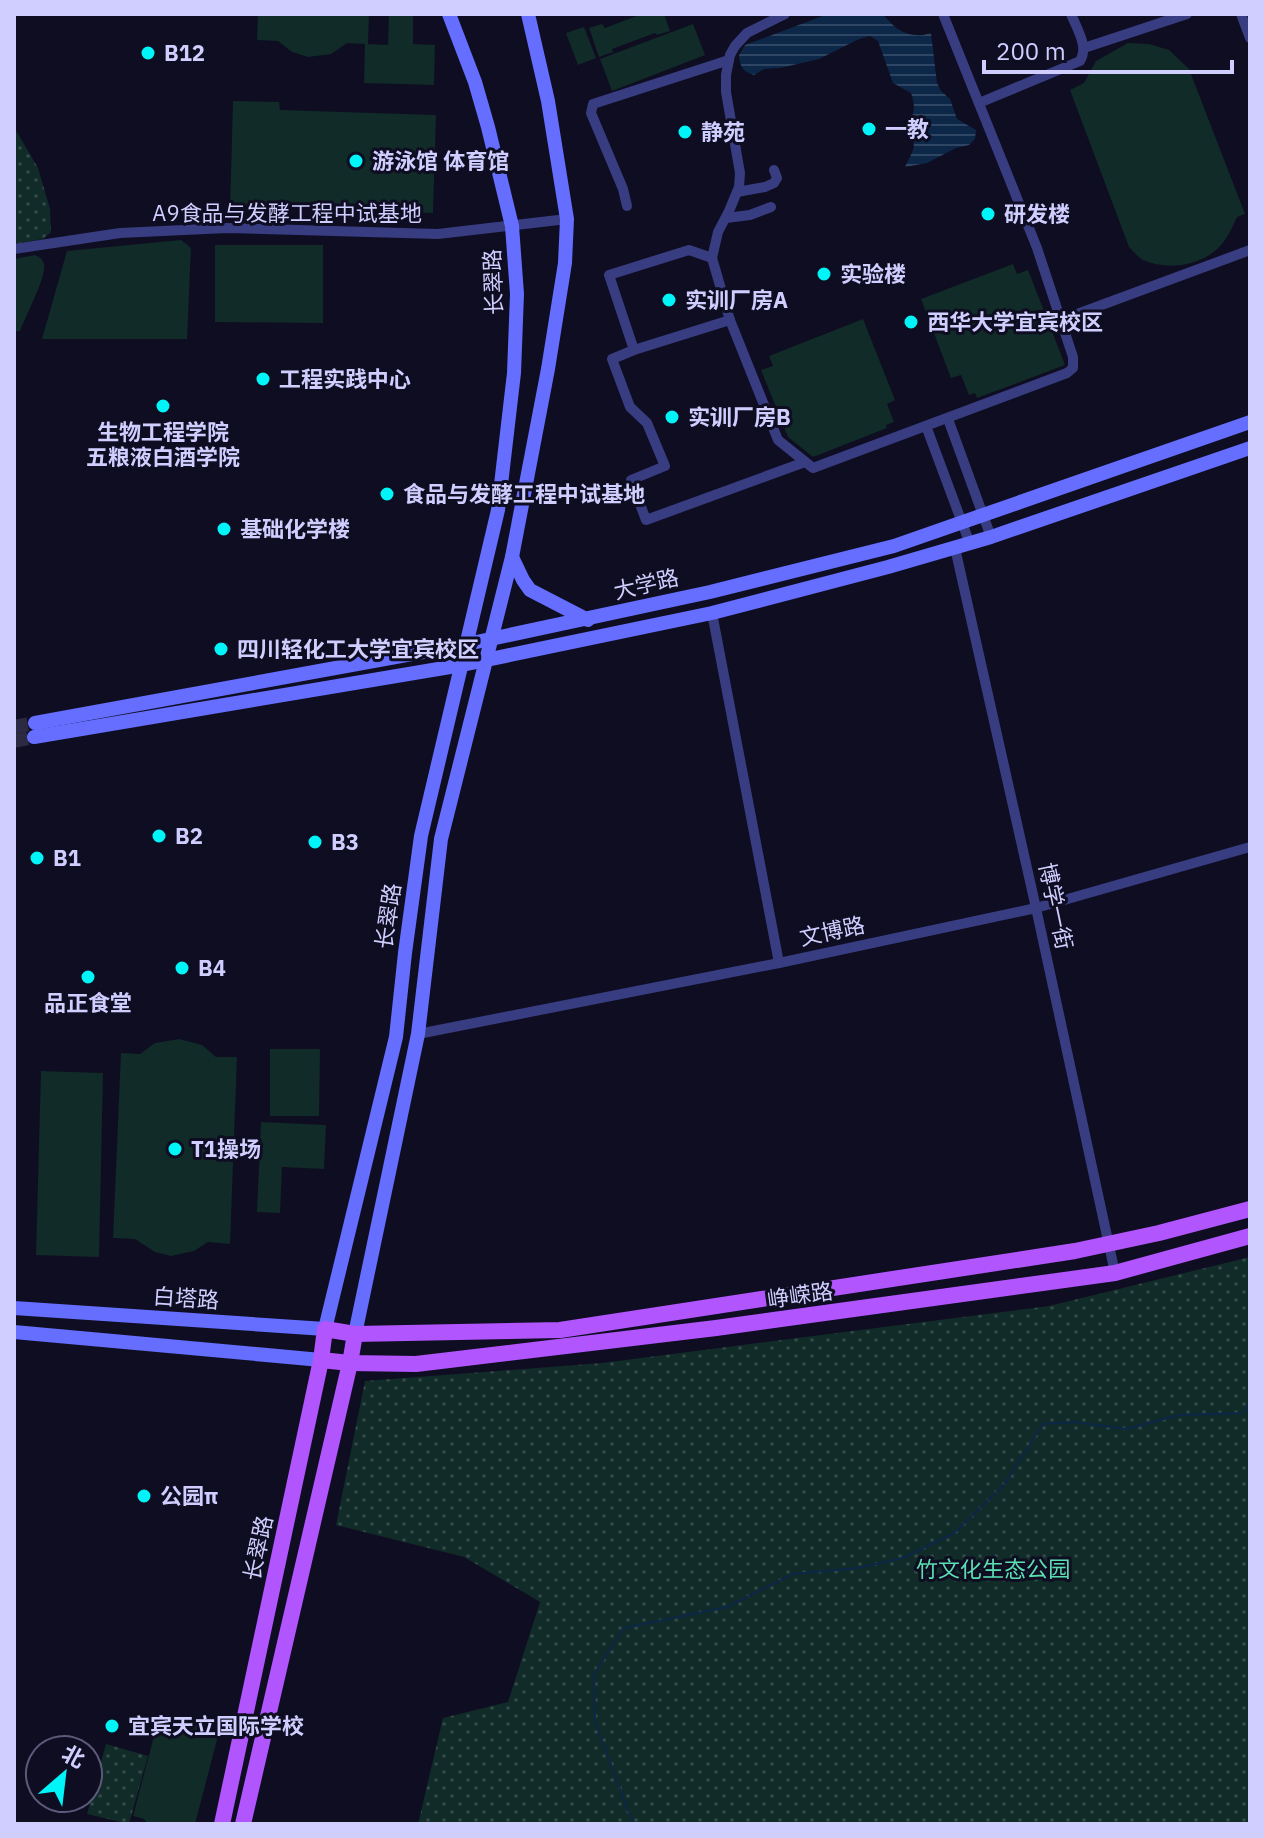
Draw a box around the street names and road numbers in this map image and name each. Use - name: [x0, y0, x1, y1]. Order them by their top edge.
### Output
- street label: A9食品与发酵工程中试基地: [152, 198, 422, 227]
- street label: 长翠路: [477, 249, 508, 316]
- street label: 大学路: [610, 562, 681, 605]
- street label: 博学一街: [1033, 860, 1080, 952]
- street label: 长翠路: [369, 881, 406, 951]
- street label: 文博路: [797, 909, 867, 952]
- street label: 峥嵘路: [765, 1276, 835, 1313]
- street label: 白塔路: [152, 1281, 220, 1314]
- street label: 长翠路: [236, 1513, 279, 1583]

